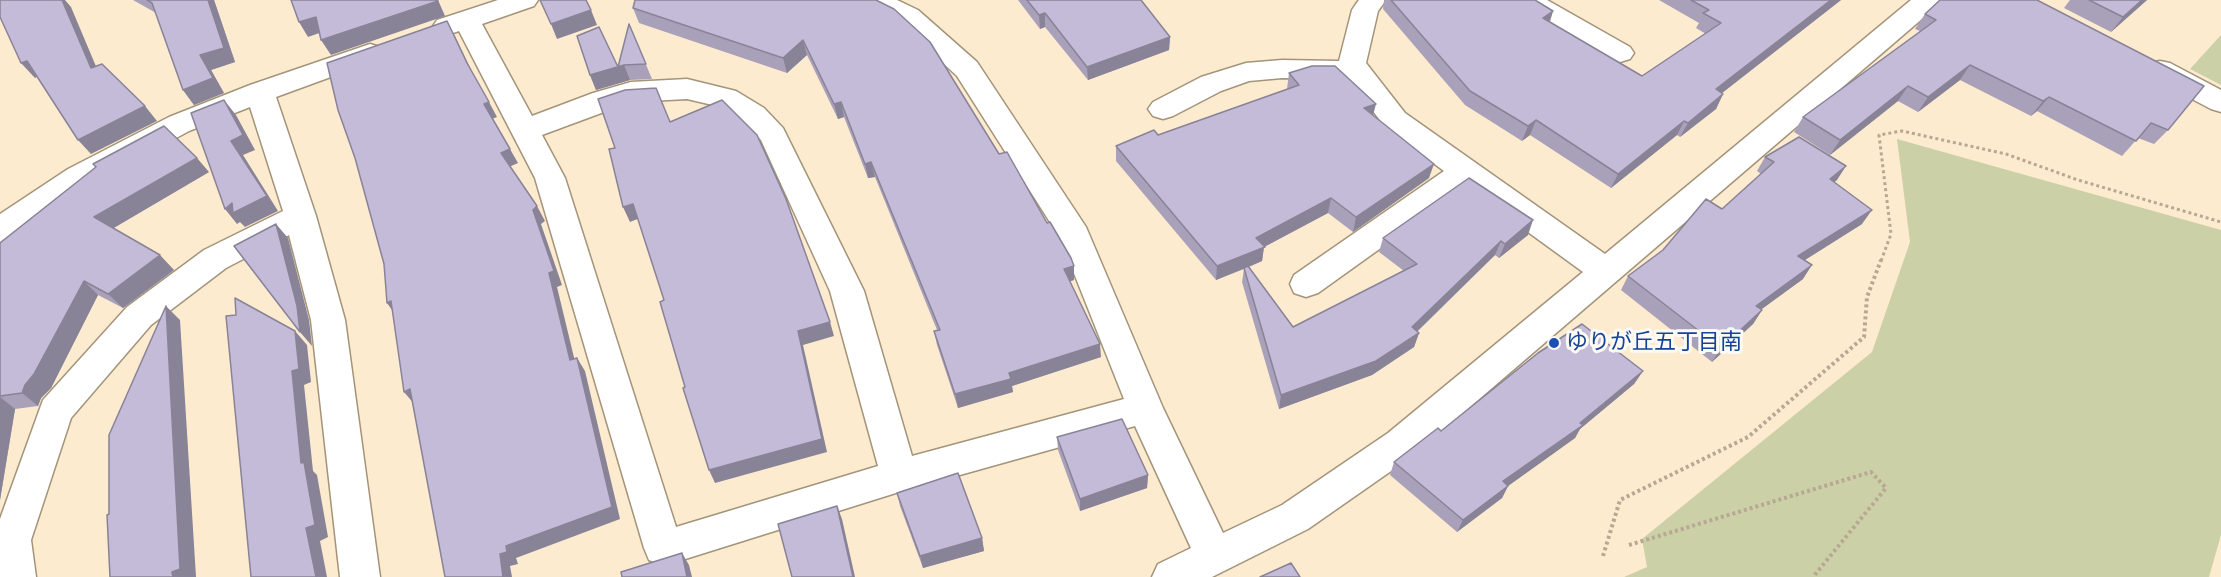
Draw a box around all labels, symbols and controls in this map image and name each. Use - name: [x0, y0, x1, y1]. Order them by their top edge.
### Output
- place label: ゆりが丘五丁目南: [1566, 330, 1742, 356]
- marker: ゆりが丘五丁目南: [1547, 336, 1561, 350]

